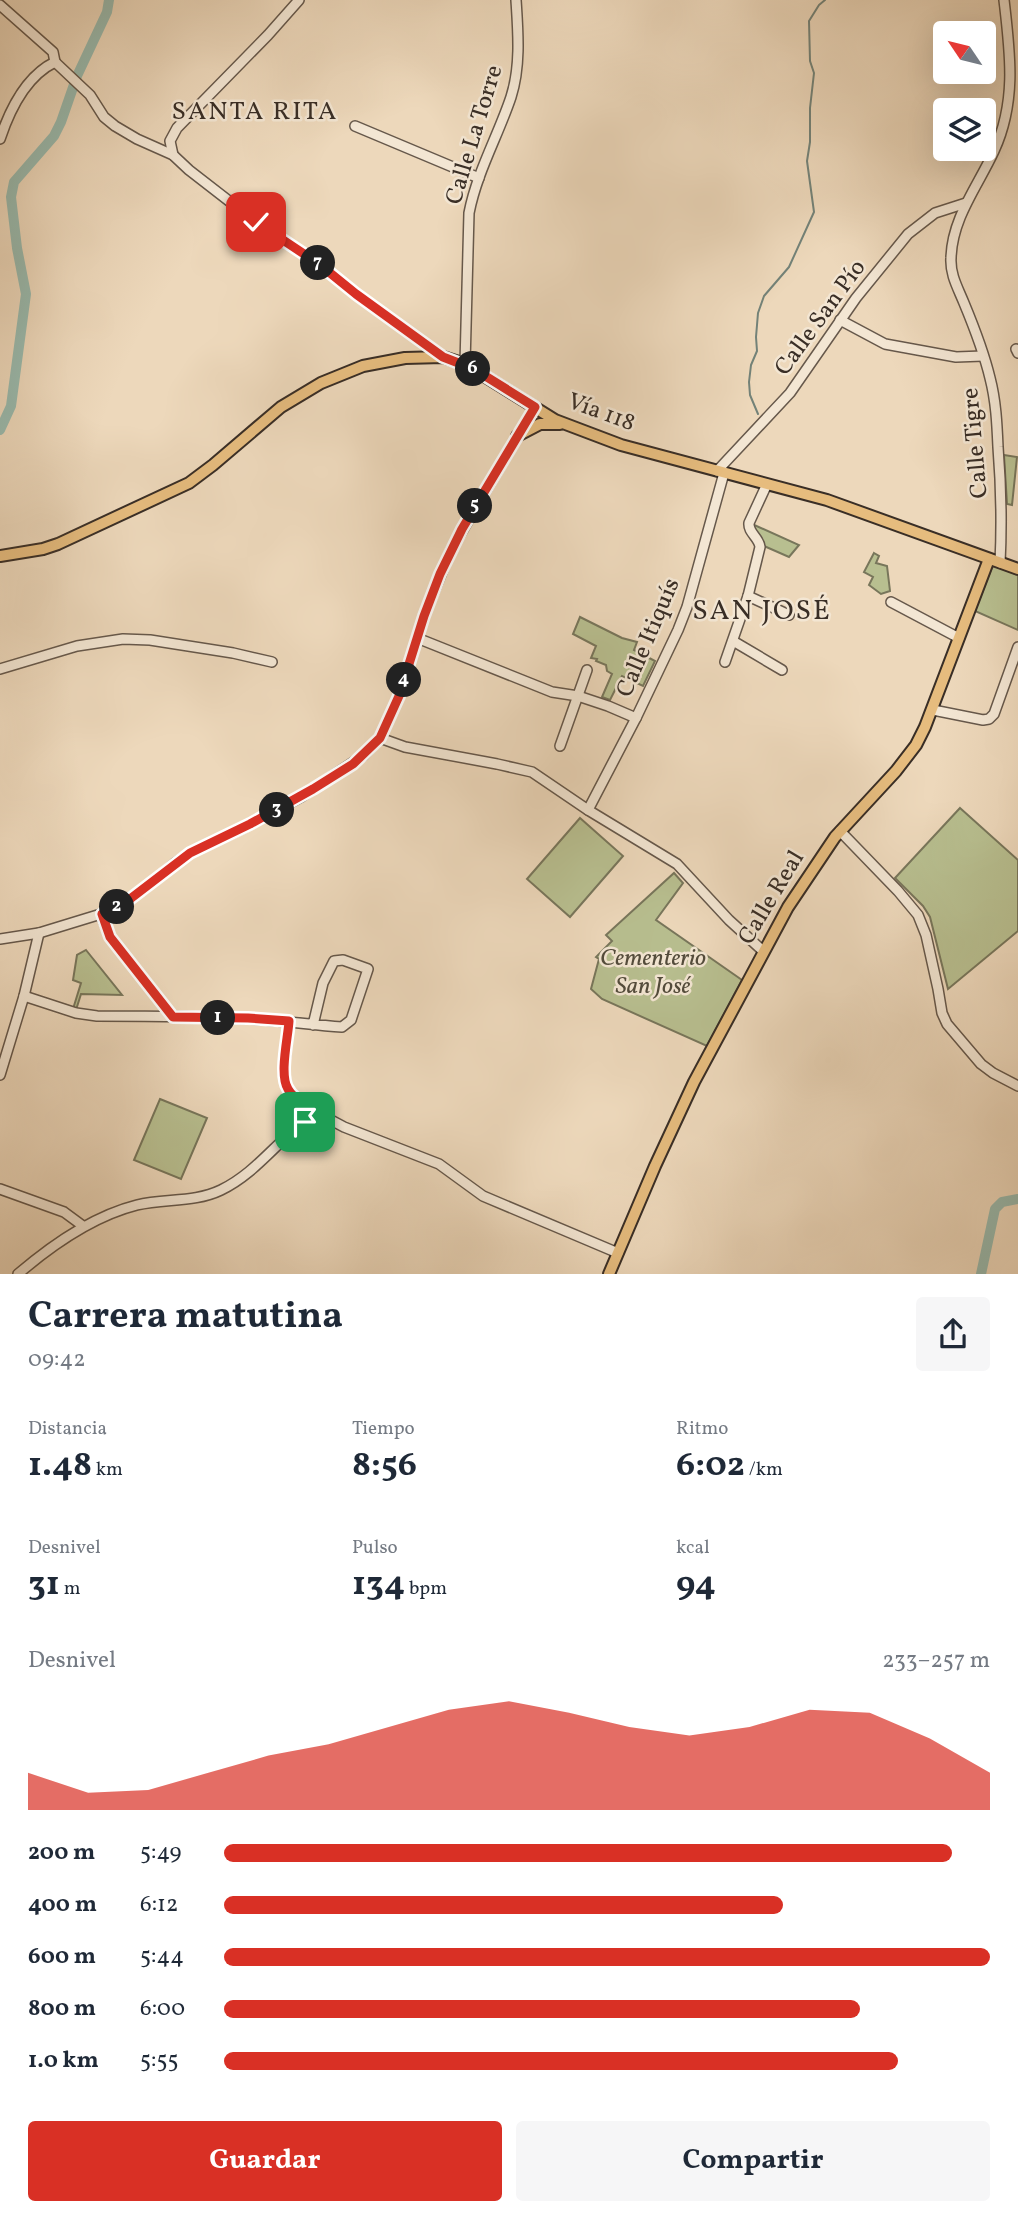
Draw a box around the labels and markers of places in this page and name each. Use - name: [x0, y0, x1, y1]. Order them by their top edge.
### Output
- pin: [226, 192, 286, 252]
- pin: 7: [300, 246, 336, 280]
- pin: 6: [456, 352, 490, 386]
- pin: 5: [458, 489, 492, 524]
- pin: 4: [386, 662, 422, 698]
- pin: 3: [260, 792, 294, 828]
- pin: 2: [100, 890, 134, 925]
- pin: 1: [200, 1000, 235, 1036]
- pin: [275, 1092, 335, 1152]

